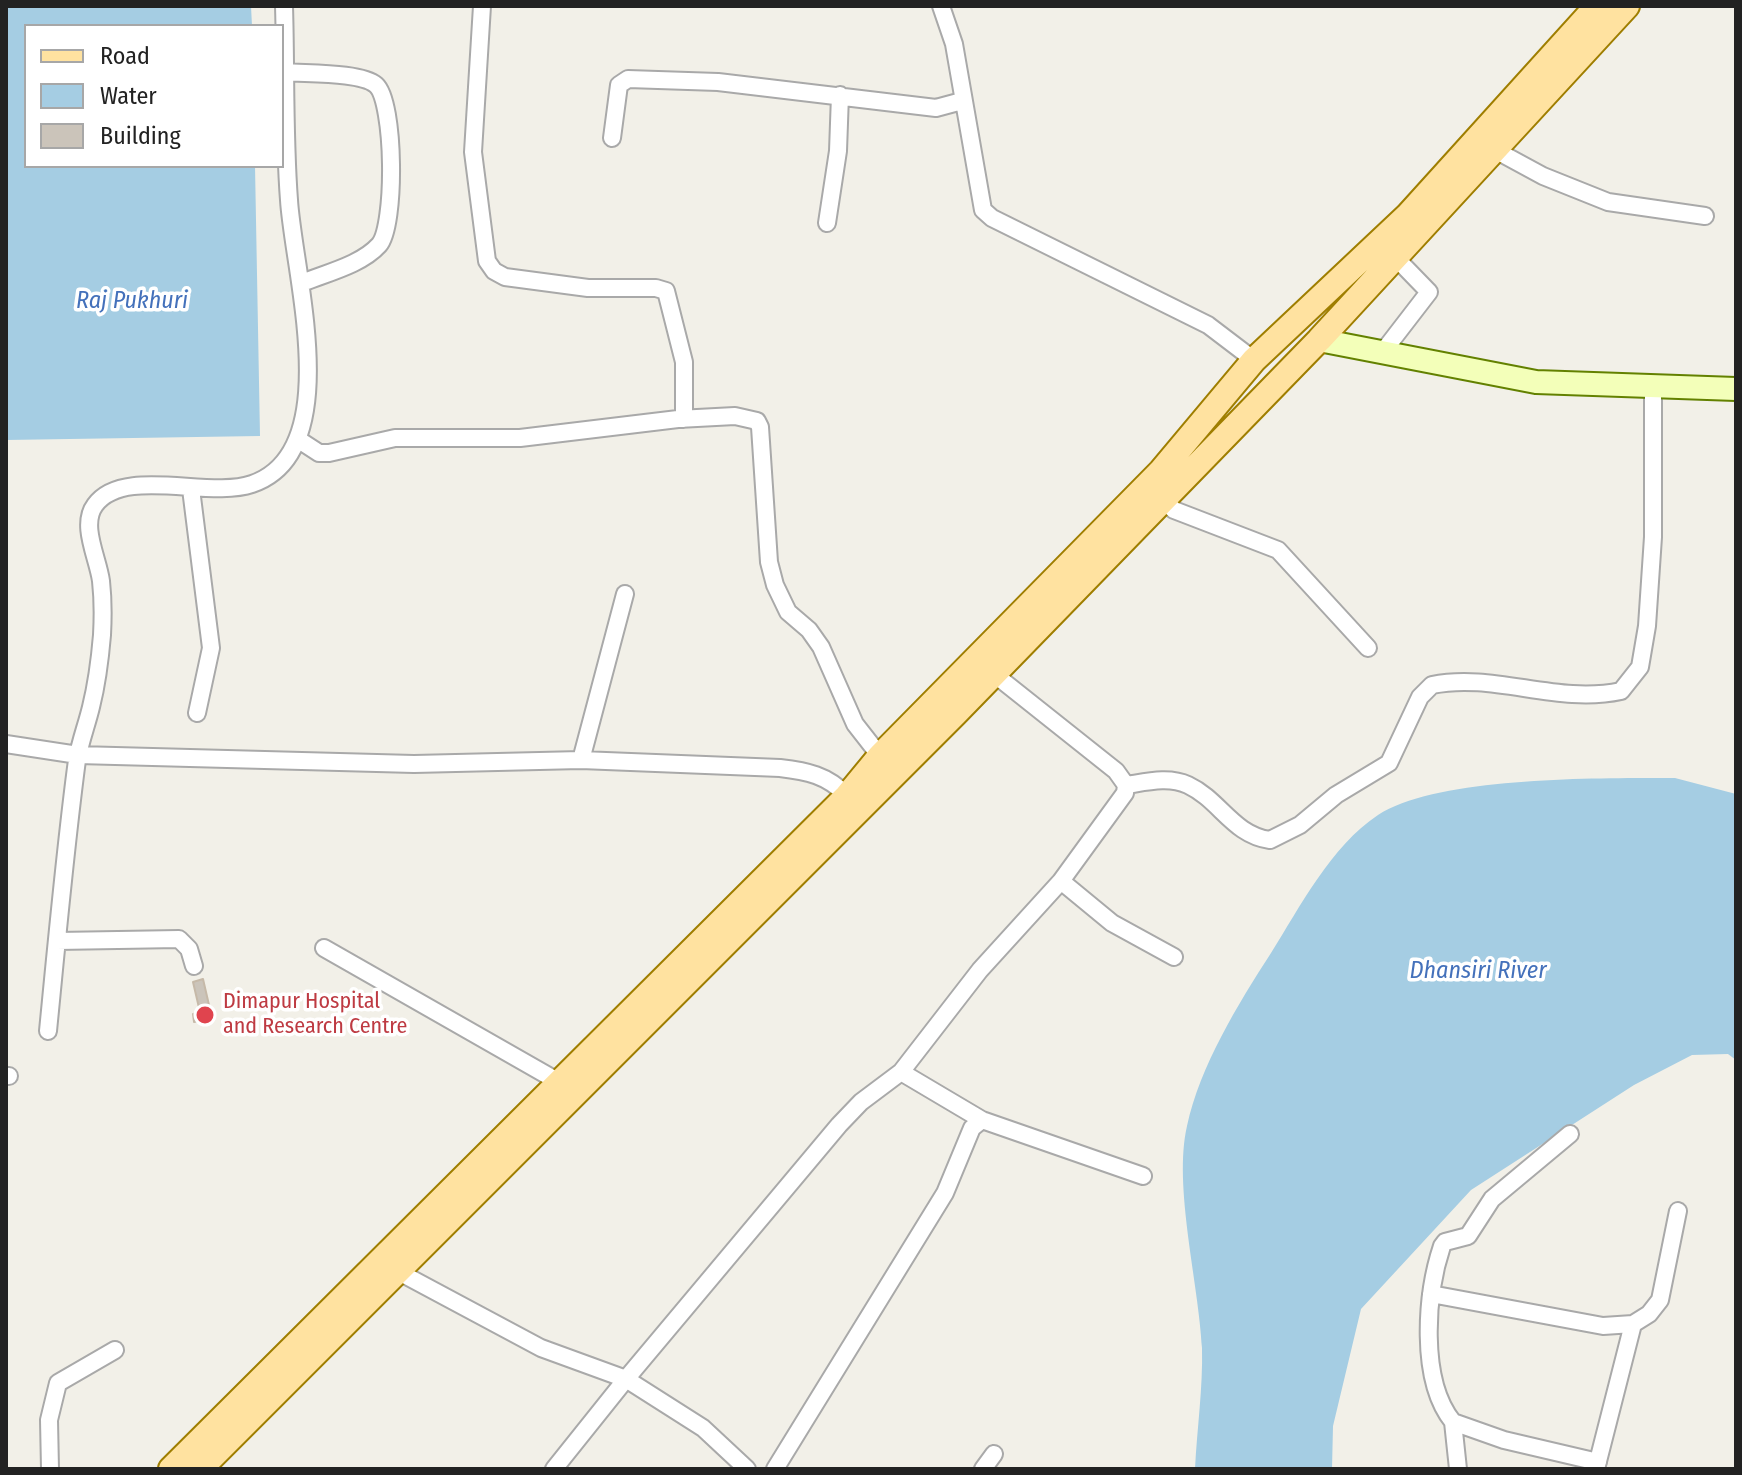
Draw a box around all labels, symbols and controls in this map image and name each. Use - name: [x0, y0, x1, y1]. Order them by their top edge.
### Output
- legend: [24, 24, 284, 168]
- text: Road: [100, 42, 150, 70]
- text: Water: [100, 82, 157, 110]
- text: Building: [100, 122, 181, 150]
- water label: Raj Pukhuri: [76, 287, 188, 315]
- water label: Dhansiri River: [1410, 957, 1546, 985]
- place label: Dimapur Hospital and Research Centre: [223, 989, 407, 1040]
- marker: Dimapur Hospital and Research Centre: [194, 1004, 216, 1026]

